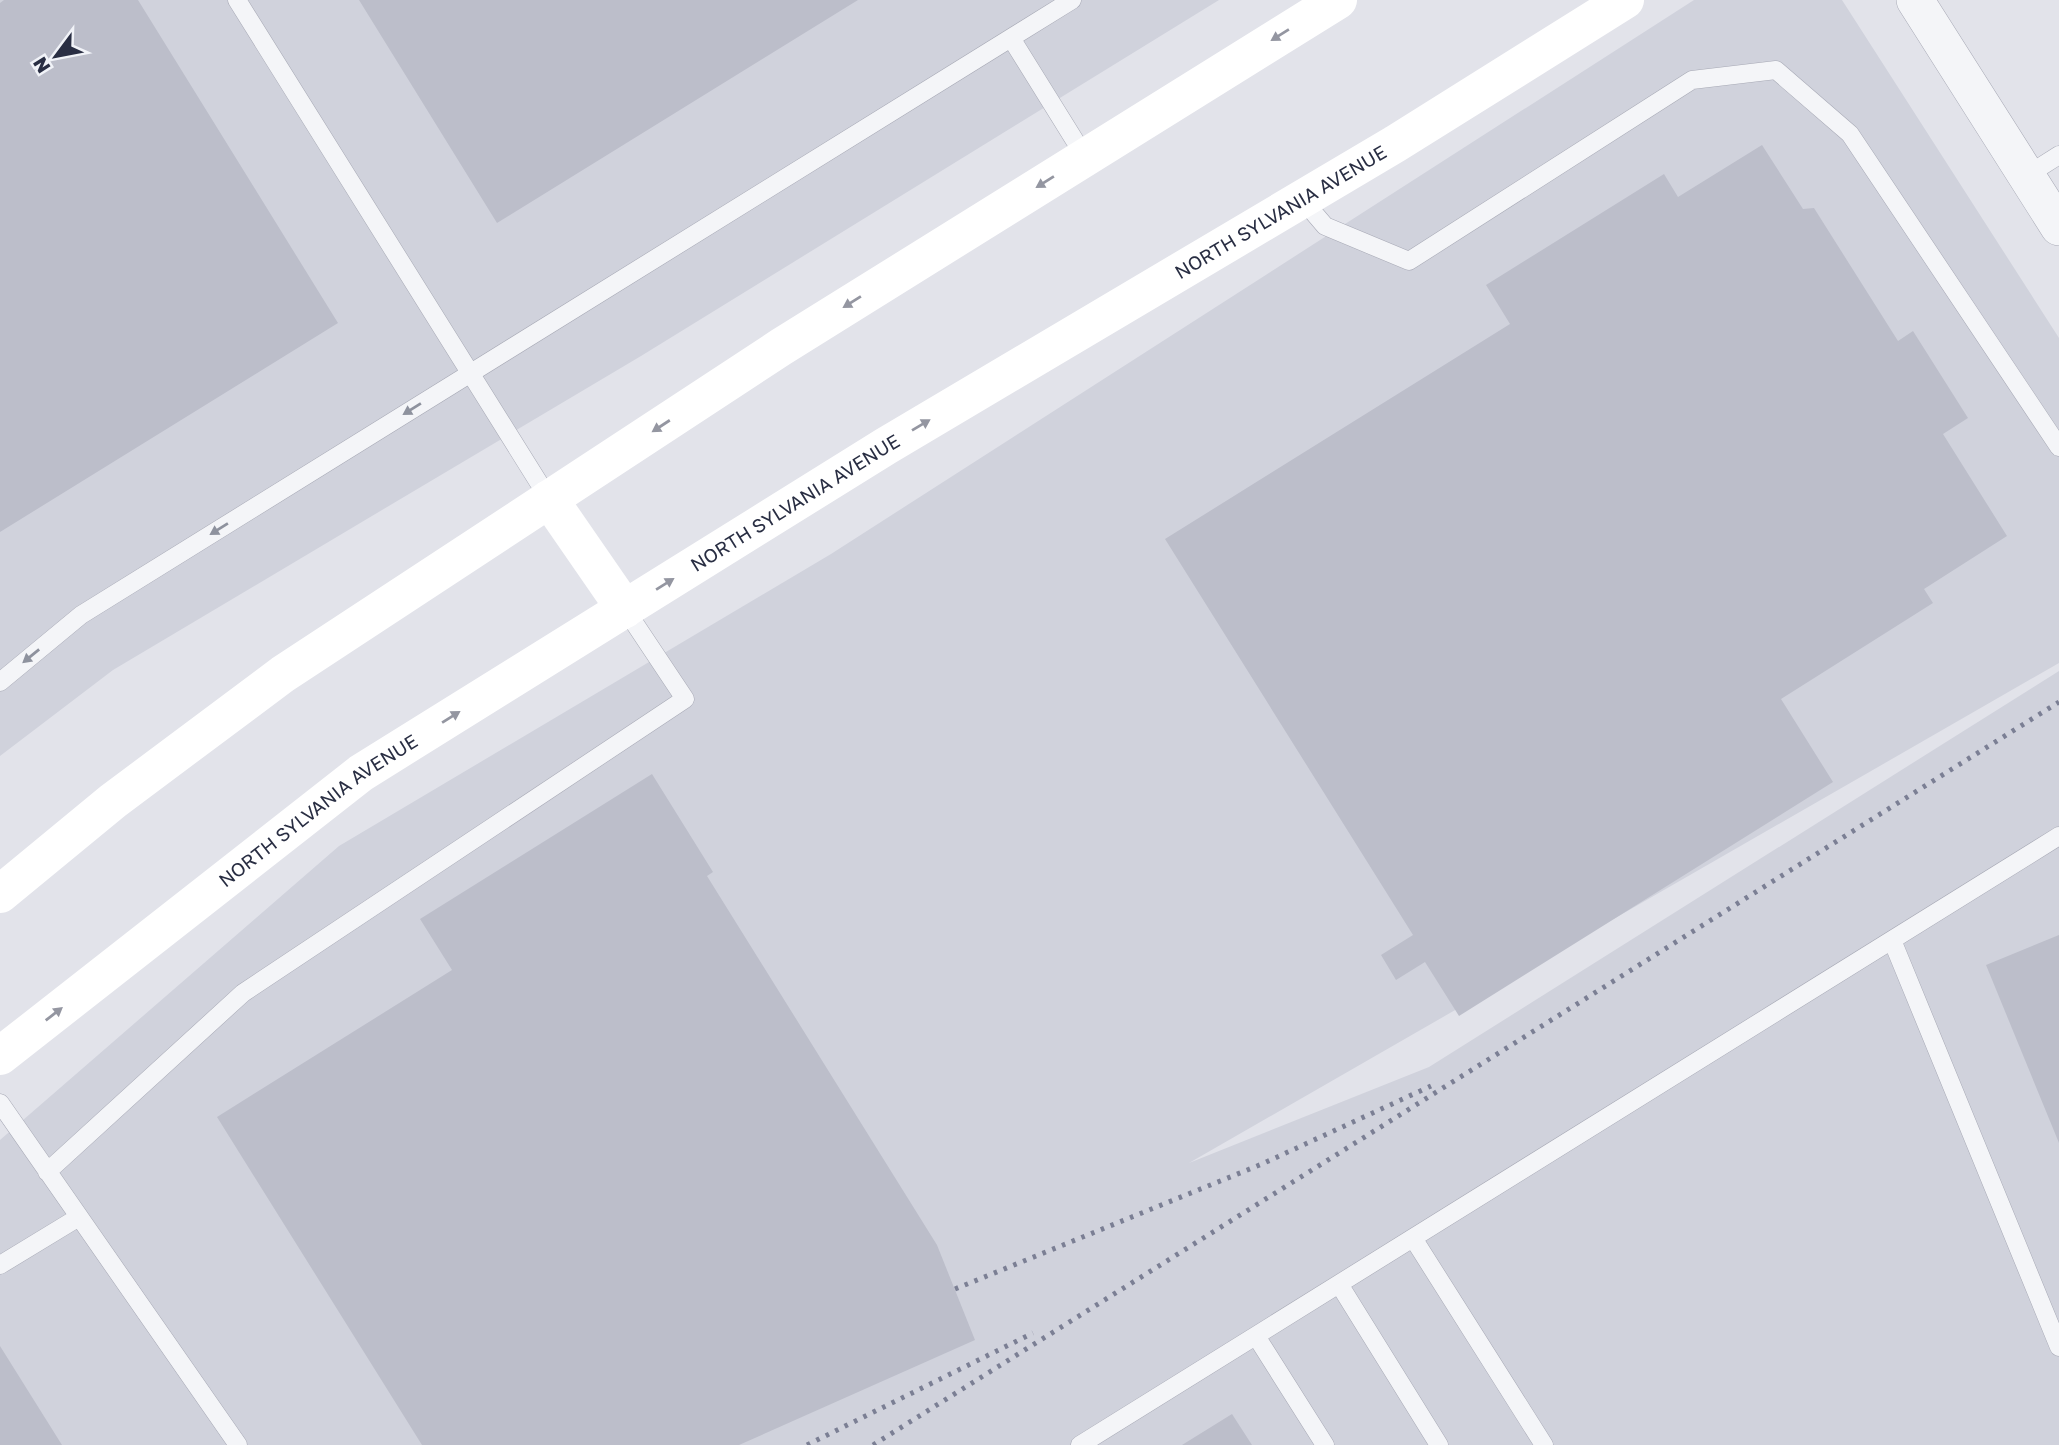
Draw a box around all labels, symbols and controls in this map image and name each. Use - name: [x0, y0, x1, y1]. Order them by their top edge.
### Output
- north arrow: [21, 21, 91, 91]
- one-way arrow: [1270, 29, 1289, 42]
- text: N: [28, 53, 55, 77]
- street label: NORTH SYLVANIA AVENUE: [1170, 140, 1390, 283]
- one-way arrow: [1036, 175, 1055, 188]
- one-way arrow: [843, 296, 862, 309]
- one-way arrow: [403, 402, 422, 415]
- one-way arrow: [651, 419, 671, 432]
- one-way arrow: [912, 419, 931, 432]
- street label: NORTH SYLVANIA AVENUE: [686, 429, 904, 576]
- one-way arrow: [209, 523, 229, 536]
- one-way arrow: [656, 578, 675, 591]
- one-way arrow: [22, 648, 39, 663]
- one-way arrow: [442, 711, 461, 723]
- street label: NORTH SYLVANIA AVENUE: [214, 729, 421, 891]
- one-way arrow: [44, 1007, 62, 1022]

